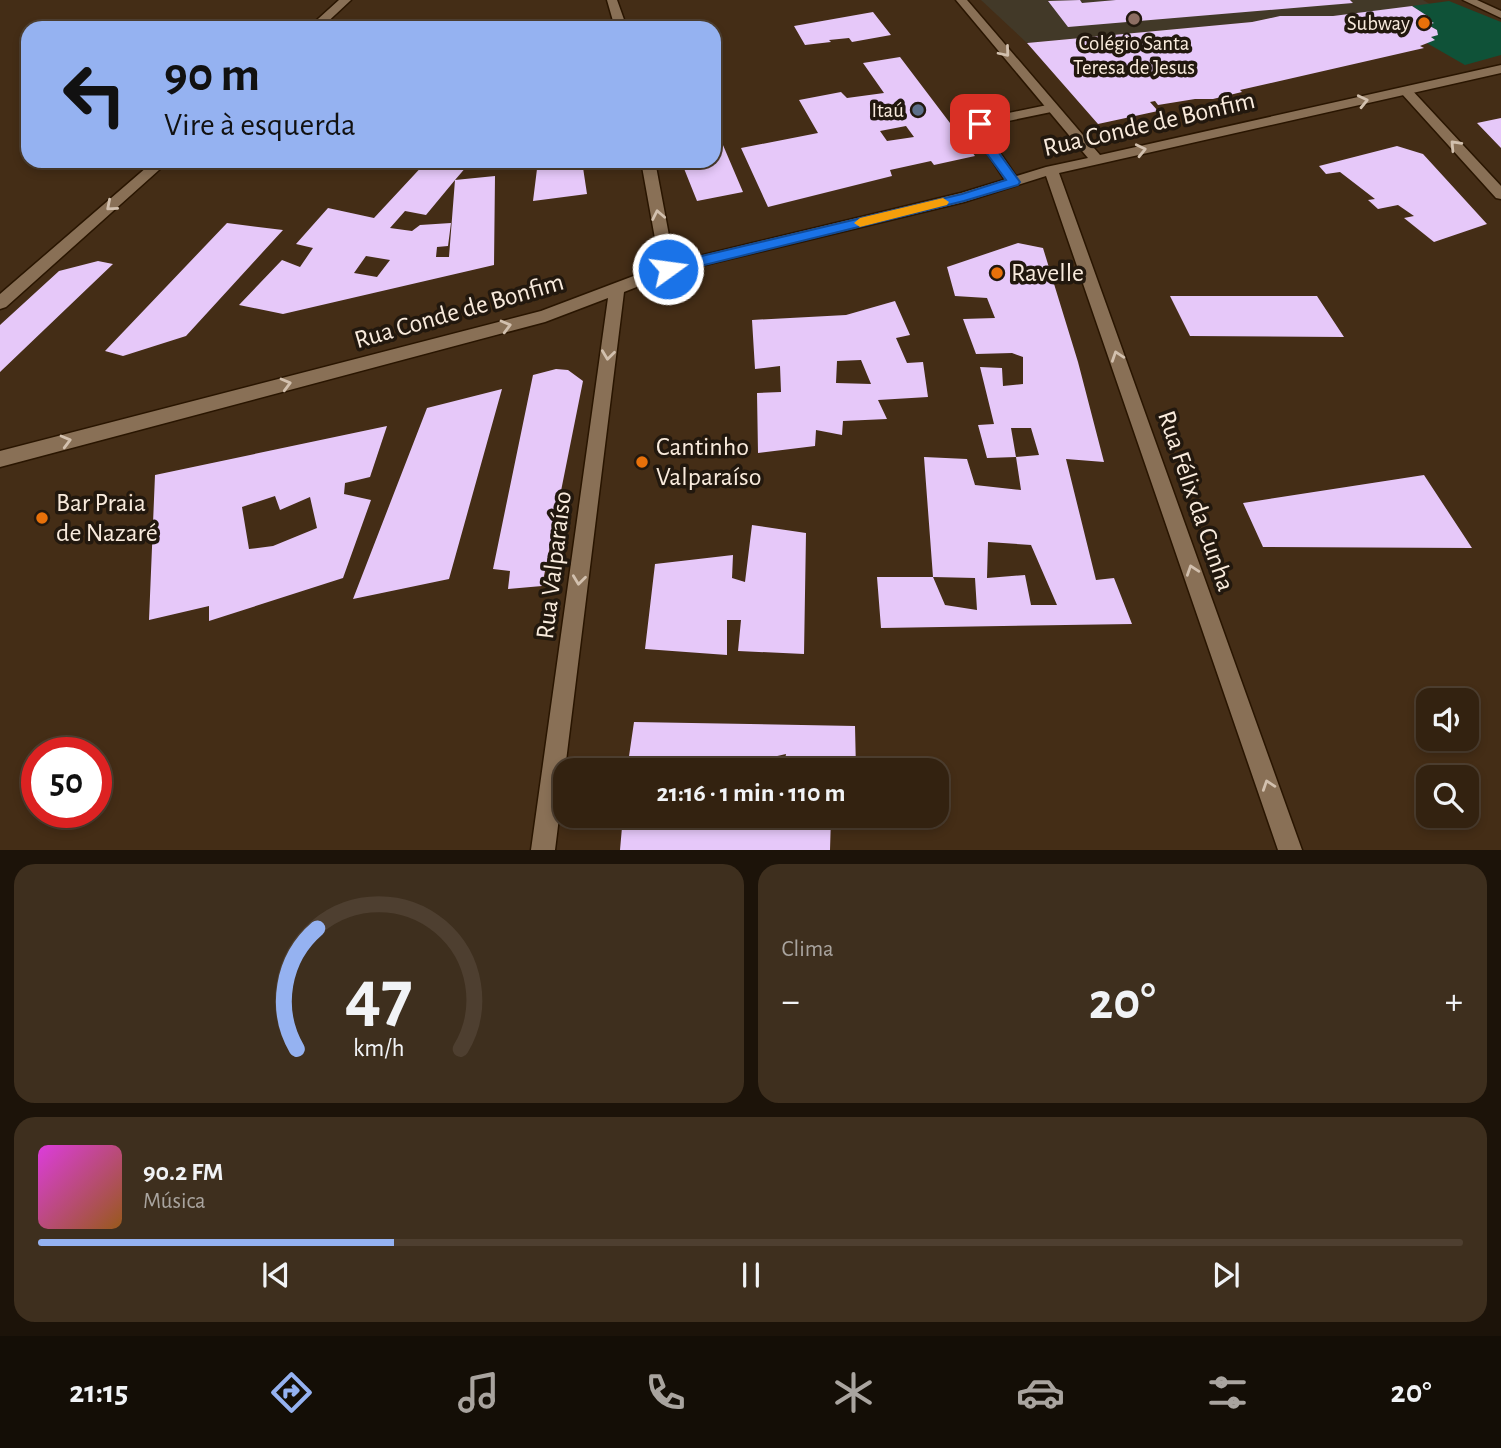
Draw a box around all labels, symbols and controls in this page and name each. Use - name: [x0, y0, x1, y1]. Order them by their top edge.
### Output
- marker: Colégio Santa Teresa de Jesus: [1126, 11, 1142, 27]
- place label: Subway: [1347, 13, 1410, 34]
- marker: Subway: [1416, 15, 1432, 31]
- place label: Colégio Santa Teresa de Jesus: [1073, 33, 1195, 78]
- one-way arrow: [997, 44, 1009, 57]
- icon: left: [49, 49, 140, 140]
- text: 90 m: [164, 51, 260, 100]
- street label: Rua Conde de Bonfim: [1041, 87, 1257, 161]
- pin: [950, 94, 1010, 154]
- one-way arrow: [1357, 94, 1369, 109]
- place label: Itaú: [871, 100, 904, 121]
- marker: Itaú: [910, 102, 926, 118]
- icon: arrive: [961, 105, 999, 143]
- text: Vire à esquerda: [164, 109, 356, 141]
- one-way arrow: [1450, 140, 1463, 153]
- one-way arrow: [1135, 144, 1147, 159]
- one-way arrow: [106, 198, 119, 210]
- one-way arrow: [651, 209, 666, 221]
- position arrow: [631, 232, 705, 306]
- place label: Ravelle: [1011, 260, 1084, 286]
- marker: Ravelle: [989, 265, 1005, 281]
- street label: Rua Conde de Bonfim: [351, 269, 567, 353]
- one-way arrow: [500, 320, 512, 334]
- one-way arrow: [601, 349, 616, 361]
- one-way arrow: [1111, 350, 1125, 362]
- one-way arrow: [280, 378, 292, 392]
- street label: Rua Félix da Cunha: [1153, 407, 1239, 595]
- place label: Cantinho Valparaíso: [656, 434, 762, 490]
- one-way arrow: [60, 435, 72, 449]
- marker: Cantinho Valparaíso: [634, 454, 650, 470]
- street label: Rua Valparaíso: [532, 489, 576, 641]
- place label: Bar Praia de Nazaré: [56, 490, 158, 546]
- marker: Bar Praia de Nazaré: [34, 510, 50, 526]
- one-way arrow: [1187, 565, 1201, 577]
- one-way arrow: [571, 574, 586, 586]
- map controls: [1416, 688, 1479, 828]
- button: sound: [1416, 688, 1479, 751]
- speed limit sign: 50: [21, 737, 112, 828]
- button: search: [1416, 765, 1479, 828]
- text: 21:16 · 1 min · 110 m: [656, 780, 846, 806]
- one-way arrow: [1262, 780, 1276, 792]
- text: Clima: [782, 938, 834, 961]
- text: 47: [345, 962, 413, 1035]
- text: 20°: [1089, 976, 1156, 1028]
- text: −: [782, 983, 800, 1021]
- text: +: [1445, 983, 1463, 1021]
- text: km/h: [353, 1036, 405, 1061]
- text: 90.2 FM: [143, 1159, 224, 1185]
- text: Música: [143, 1190, 206, 1213]
- icon: previous: [257, 1256, 295, 1294]
- icon: pause: [732, 1256, 770, 1294]
- icon: next: [1207, 1256, 1245, 1294]
- icon: directions: [267, 1368, 316, 1417]
- icon: music: [454, 1368, 503, 1417]
- icon: phone: [641, 1368, 690, 1417]
- icon: climate: [829, 1368, 878, 1417]
- icon: car: [1016, 1368, 1065, 1417]
- icon: filters: [1203, 1368, 1252, 1417]
- text: 21:15: [69, 1376, 128, 1408]
- text: 20°: [1391, 1376, 1432, 1408]

